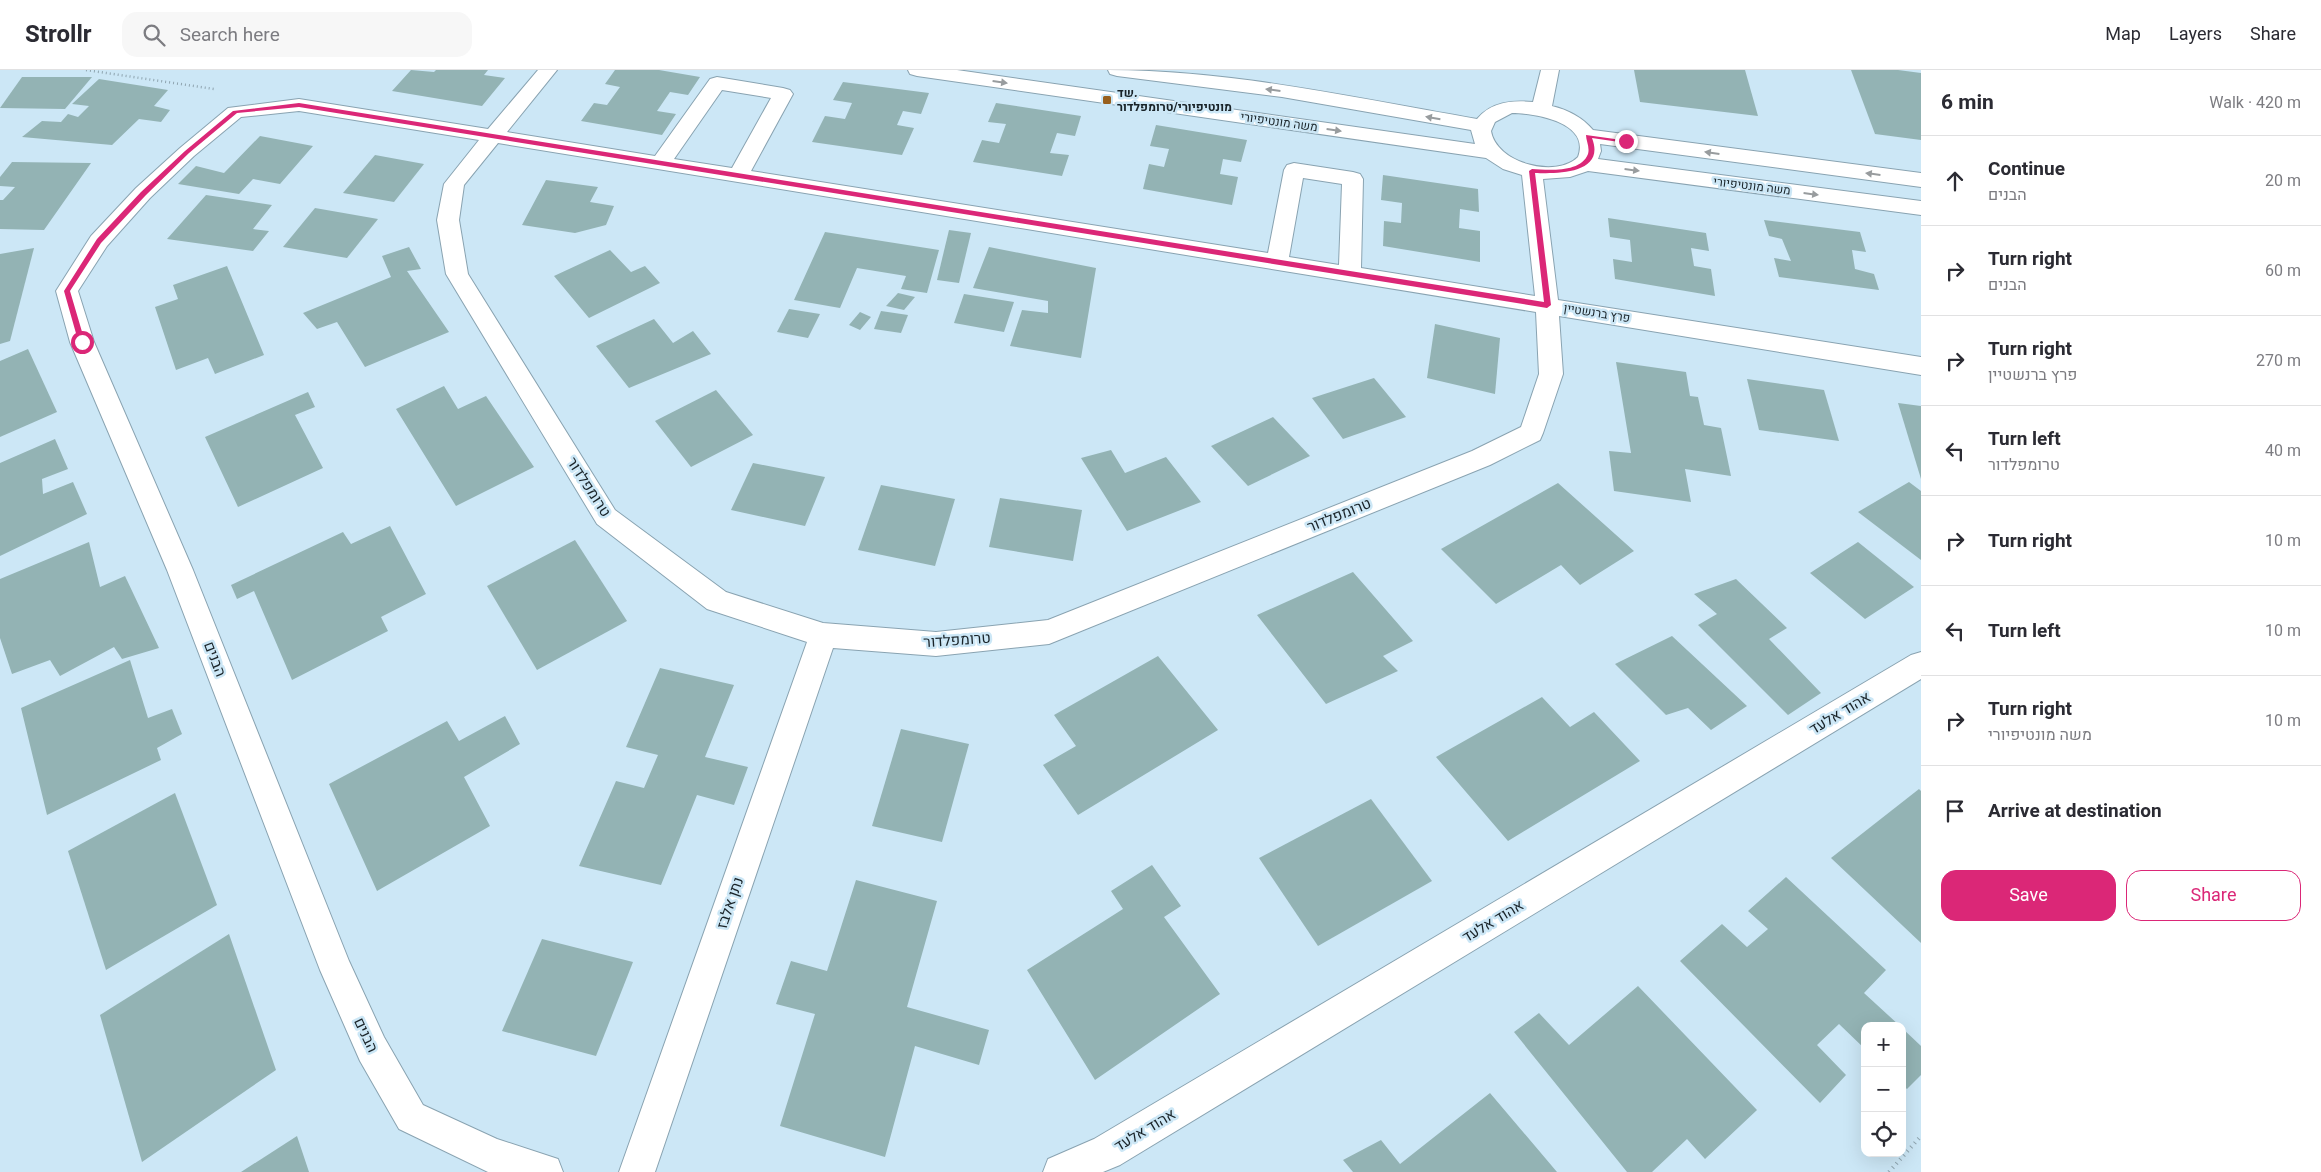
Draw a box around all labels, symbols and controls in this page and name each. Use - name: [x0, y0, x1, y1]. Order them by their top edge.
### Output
- search box: [122, 12, 472, 57]
- text: Strollr: [25, 17, 92, 52]
- icon: search: [140, 21, 168, 49]
- text: Search here: [180, 21, 280, 49]
- text: Map: [2105, 21, 2141, 48]
- text: Layers: [2169, 21, 2222, 48]
- text: Share: [2250, 21, 2296, 48]
- one-way arrow: [992, 78, 1008, 86]
- place label: שד. מונטיפיורי/טרומפלדור: [1117, 84, 1232, 116]
- one-way arrow: [1265, 86, 1281, 94]
- text: 6 min: [1941, 87, 1994, 118]
- text: Walk · 420 m: [2209, 91, 2301, 115]
- marker: שד. מונטיפיורי/טרומפלדור: [1101, 94, 1113, 106]
- street label: משה מונטיפיורי: [1239, 108, 1319, 136]
- one-way arrow: [1425, 113, 1441, 121]
- one-way arrow: [1326, 126, 1342, 134]
- route end: [1615, 130, 1638, 153]
- one-way arrow: [1703, 148, 1719, 156]
- text: Continue: [1988, 155, 2065, 183]
- one-way arrow: [1624, 166, 1640, 174]
- icon: ahead: [1941, 167, 1969, 195]
- one-way arrow: [1864, 169, 1880, 177]
- text: 20 m: [2265, 169, 2301, 193]
- street label: משה מונטיפיורי: [1712, 172, 1792, 200]
- text: הבנים: [1988, 183, 2027, 207]
- one-way arrow: [1803, 190, 1819, 198]
- text: Turn right: [1988, 245, 2072, 273]
- icon: right: [1941, 257, 1969, 285]
- text: 60 m: [2265, 259, 2301, 283]
- text: הבנים: [1988, 273, 2027, 297]
- street label: פרץ ברנשטיין: [1563, 299, 1631, 327]
- route start: [71, 331, 94, 354]
- text: Turn right: [1988, 335, 2072, 363]
- icon: right: [1941, 347, 1969, 375]
- text: 270 m: [2256, 349, 2301, 373]
- text: פרץ ברנשטיין: [1988, 363, 2077, 387]
- text: Turn left: [1988, 425, 2061, 453]
- icon: left: [1941, 437, 1969, 465]
- text: 40 m: [2265, 439, 2301, 463]
- street label: טרומפלדור: [561, 453, 617, 521]
- text: טרומפלדור: [1988, 453, 2060, 477]
- street label: טרומפלדור: [1304, 492, 1374, 538]
- icon: right: [1941, 527, 1969, 555]
- text: Turn right: [1988, 527, 2072, 555]
- text: 10 m: [2265, 529, 2301, 553]
- icon: left: [1941, 617, 1969, 645]
- text: Turn left: [1988, 617, 2061, 645]
- text: 10 m: [2265, 619, 2301, 643]
- street label: טרומפלדור: [923, 627, 991, 653]
- street label: הבנים: [198, 638, 232, 680]
- street label: אהוד אלעד: [1805, 686, 1875, 740]
- text: Turn right: [1988, 695, 2072, 723]
- icon: right: [1941, 707, 1969, 735]
- text: 10 m: [2265, 709, 2301, 733]
- text: משה מונטיפיורי: [1988, 723, 2092, 747]
- icon: arrive: [1941, 797, 1969, 825]
- text: Arrive at destination: [1988, 797, 2162, 825]
- button: Save: [1941, 870, 2116, 921]
- button: Share: [2126, 870, 2301, 921]
- street label: נתן אלבז: [711, 874, 749, 932]
- street label: אהוד אלעד: [1458, 894, 1528, 948]
- street label: הבנים: [348, 1014, 384, 1056]
- map controls: [1861, 1022, 1906, 1157]
- button: +: [1861, 1022, 1906, 1067]
- button: −: [1861, 1067, 1906, 1112]
- street label: אהוד אלעד: [1110, 1103, 1180, 1157]
- button: locate: [1861, 1112, 1906, 1157]

